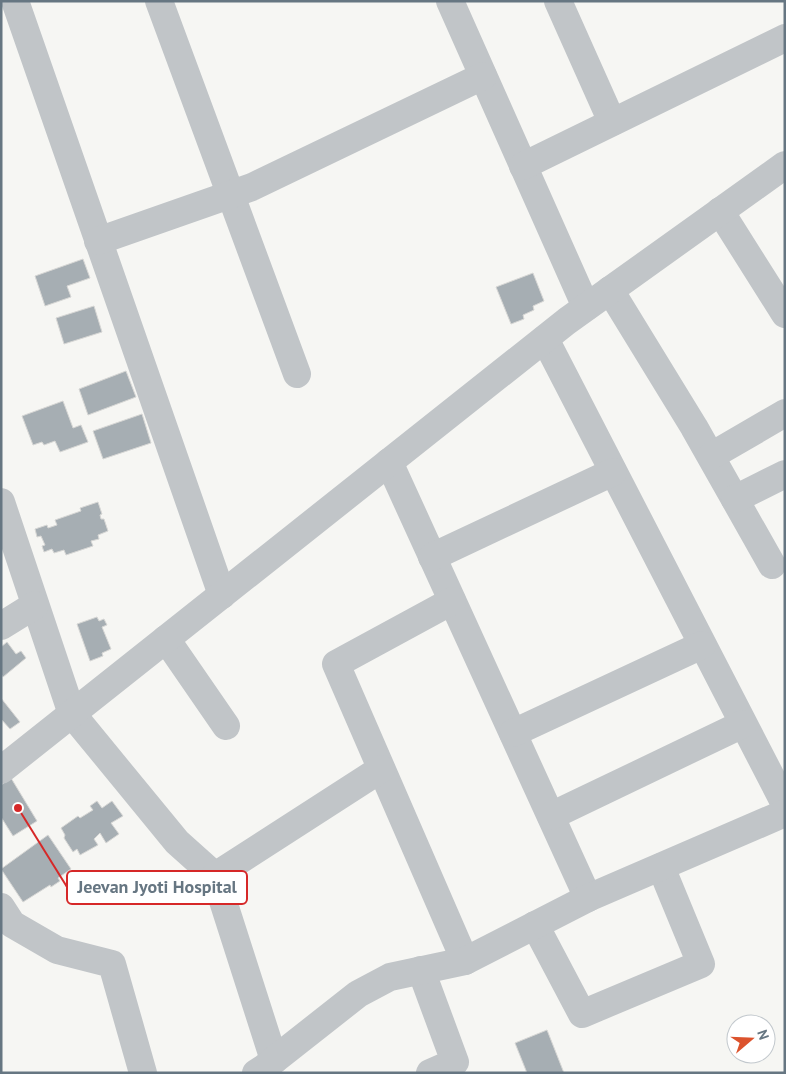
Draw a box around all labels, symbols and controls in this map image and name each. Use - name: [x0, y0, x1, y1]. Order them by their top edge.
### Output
- callout: Jeevan Jyoti Hospital: [67, 871, 247, 904]
- text: Jeevan Jyoti Hospital: [76, 875, 238, 898]
- north arrow: [726, 1014, 776, 1064]
- text: N: [753, 1027, 773, 1042]

